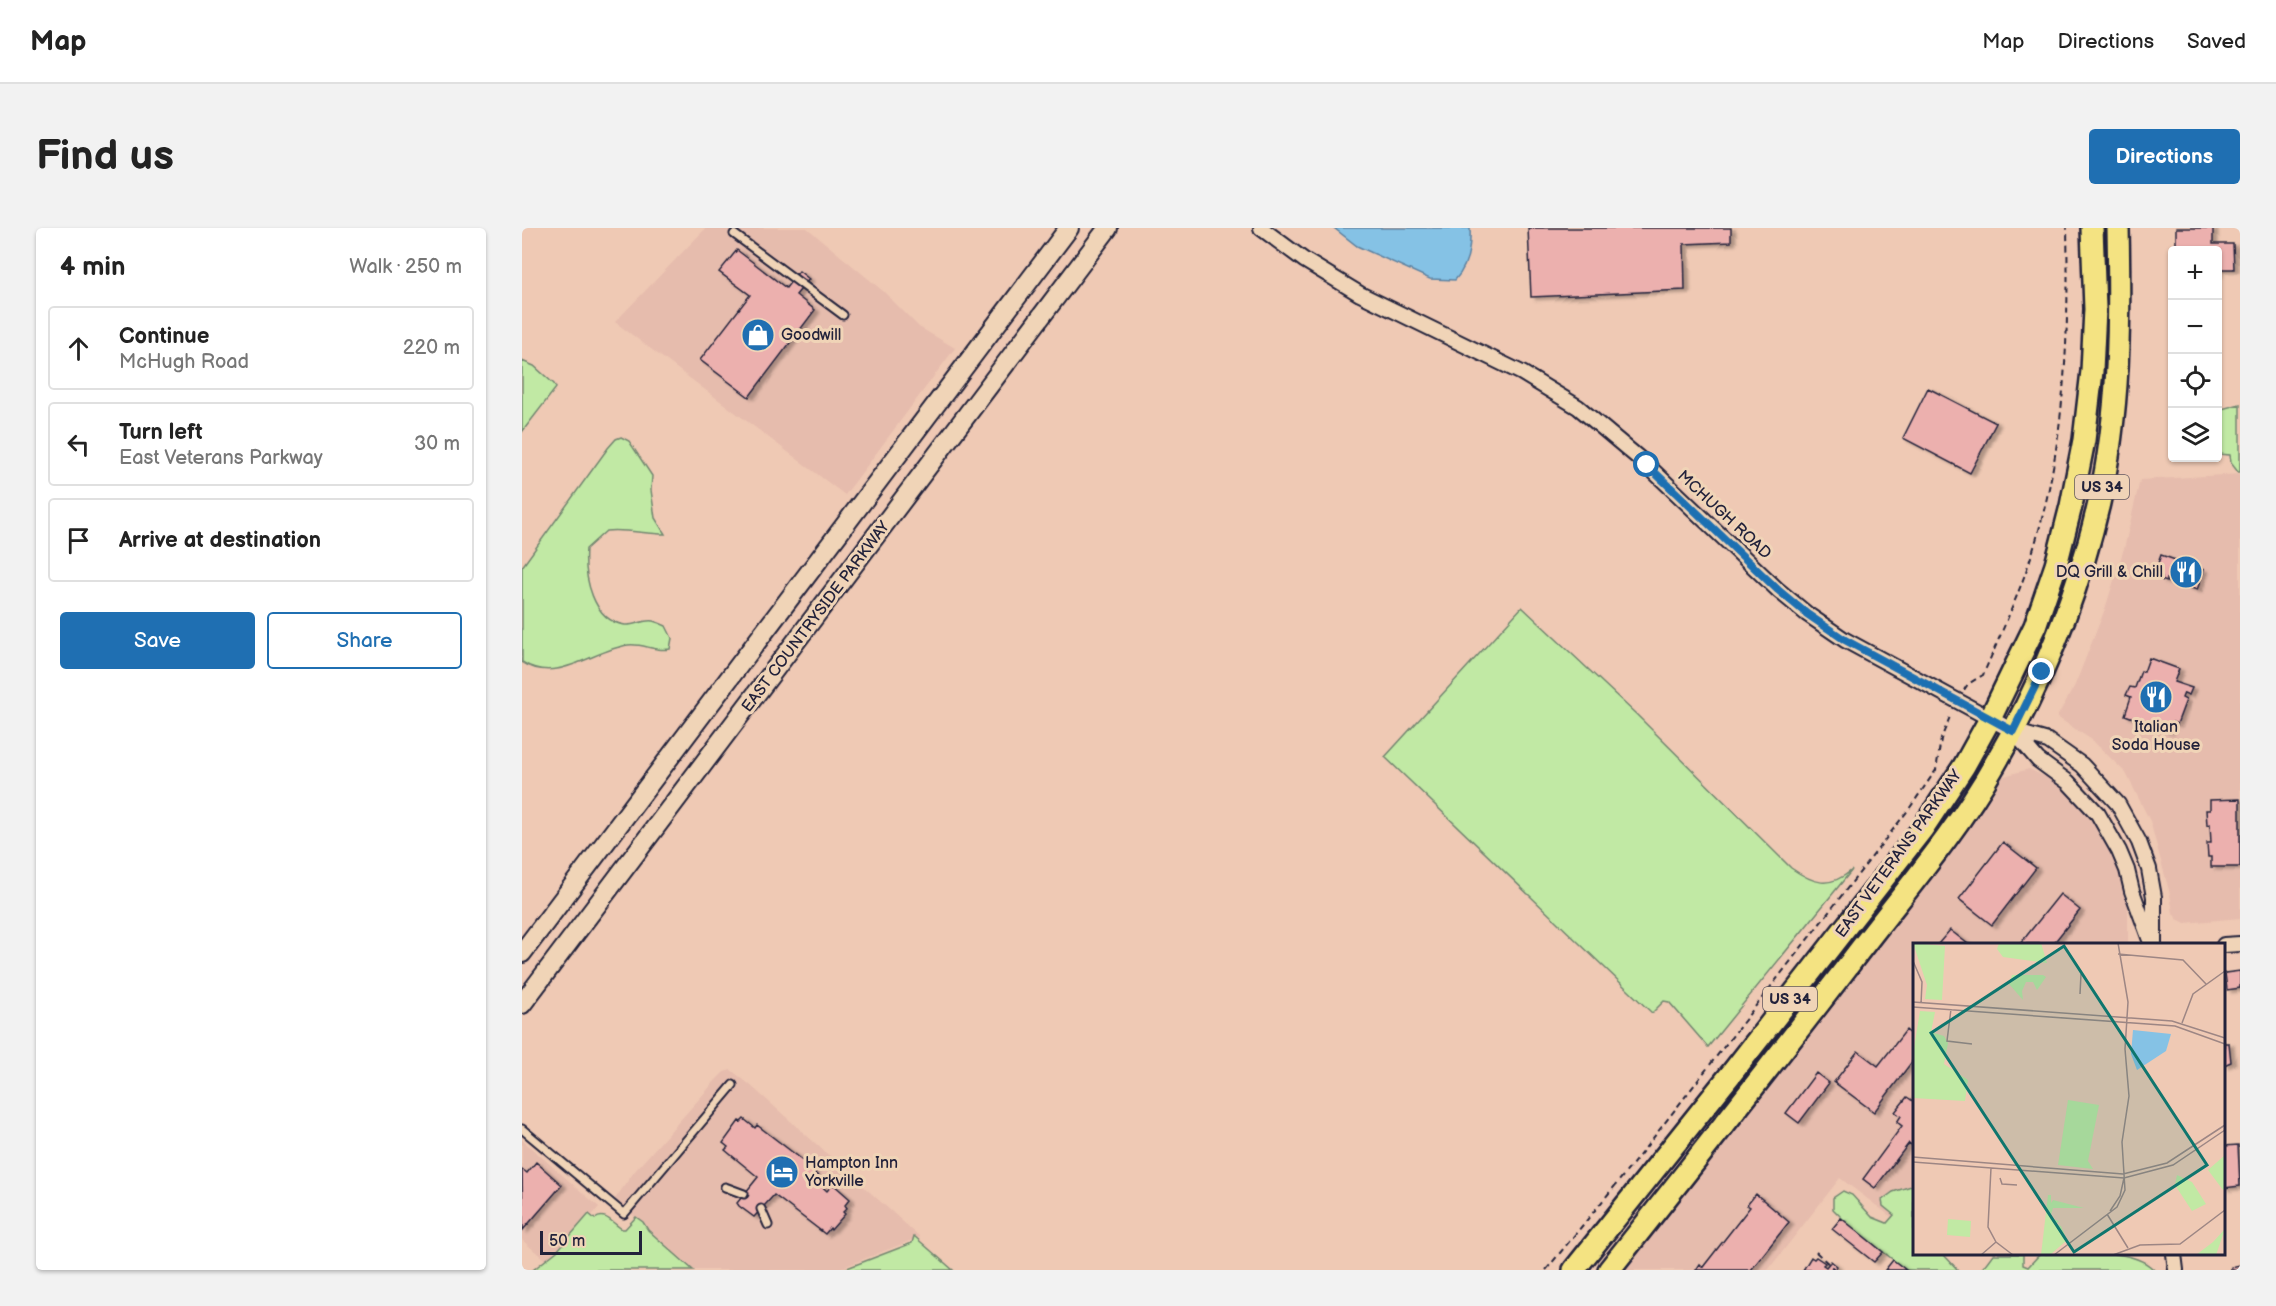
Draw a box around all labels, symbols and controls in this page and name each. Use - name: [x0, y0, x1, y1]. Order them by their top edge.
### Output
- text: Map: [30, 25, 86, 58]
- text: Map: [1982, 29, 2025, 54]
- text: Directions: [2058, 29, 2154, 54]
- text: Saved: [2187, 29, 2246, 54]
- button: Directions: [2089, 129, 2240, 184]
- text: Find us: [36, 131, 174, 182]
- map controls: [2168, 246, 2222, 462]
- button: +: [2168, 246, 2222, 300]
- text: 4 min: [60, 252, 125, 283]
- text: Walk · 250 m: [349, 255, 462, 279]
- button: −: [2168, 300, 2222, 354]
- shop icon: Goodwill: [740, 317, 776, 353]
- text: Continue: [119, 323, 209, 350]
- place label: Goodwill: [781, 326, 841, 345]
- icon: ahead: [62, 332, 95, 365]
- text: 220 m: [403, 336, 460, 360]
- text: McHugh Road: [119, 350, 249, 374]
- button: locate: [2168, 354, 2222, 408]
- button: layers: [2168, 408, 2222, 462]
- text: Turn left: [119, 419, 203, 446]
- icon: left: [62, 428, 95, 461]
- text: 30 m: [414, 432, 460, 456]
- text: East Veterans Parkway: [119, 446, 323, 470]
- route start: [1633, 451, 1659, 477]
- street label: MCHUGH ROAD: [1673, 467, 1775, 563]
- road number: US 34: [2075, 475, 2129, 499]
- street label: EAST COUNTRYSIDE PARKWAY: [738, 517, 894, 716]
- icon: arrive: [62, 524, 95, 557]
- text: Arrive at destination: [119, 527, 321, 554]
- restaurant icon: DQ Grill & Chill: [2168, 554, 2204, 590]
- place label: DQ Grill & Chill: [2056, 563, 2163, 582]
- button: Save: [60, 612, 255, 669]
- button: Share: [267, 612, 462, 669]
- route end: [2028, 658, 2054, 684]
- restaurant icon: Italian Soda House: [2138, 679, 2174, 715]
- place label: Italian Soda House: [2112, 718, 2201, 755]
- street label: EAST VETERANS PARKWAY: [1832, 766, 1967, 941]
- inset map: [1913, 943, 2225, 1255]
- road number: US 34: [1763, 987, 1817, 1011]
- hotel icon: Hampton Inn Yorkville: [764, 1154, 800, 1190]
- place label: Hampton Inn Yorkville: [804, 1154, 898, 1191]
- scale bar: [540, 1228, 642, 1256]
- text: 50 m: [549, 1232, 585, 1251]

